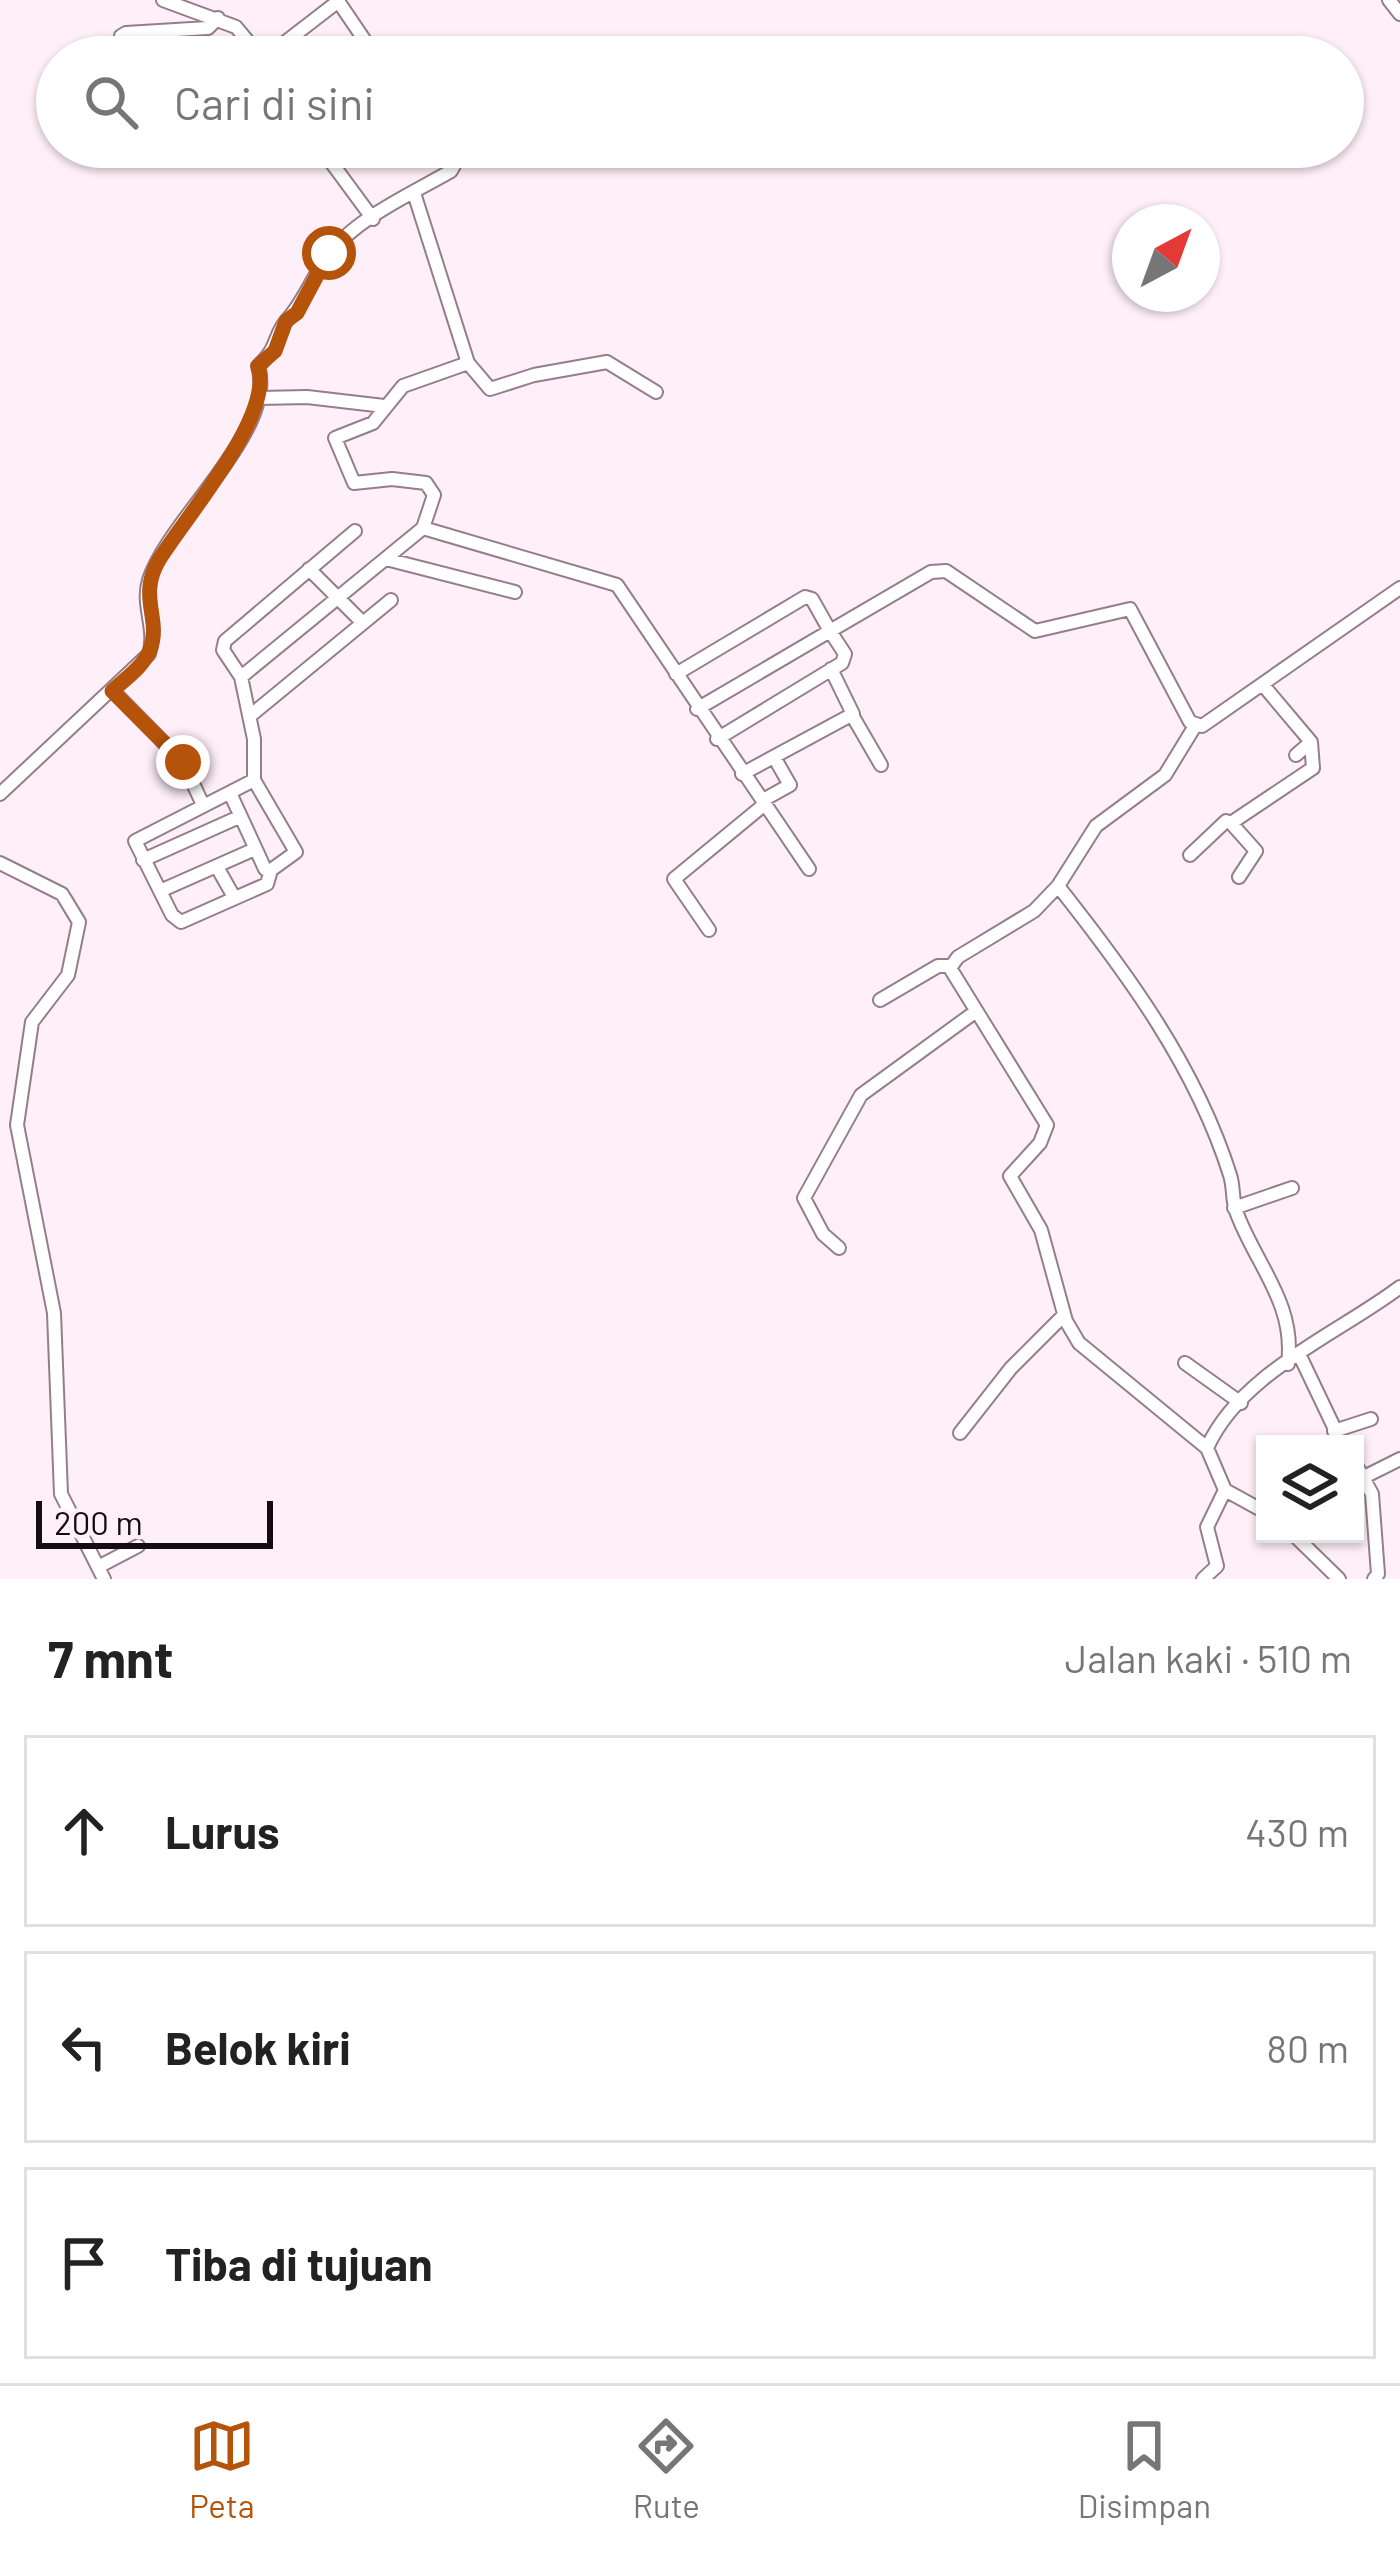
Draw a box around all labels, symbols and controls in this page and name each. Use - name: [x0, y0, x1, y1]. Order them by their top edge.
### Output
- search box: [36, 36, 1364, 168]
- icon: search: [78, 69, 144, 135]
- text: Cari di sini: [174, 75, 375, 129]
- north arrow: [1112, 204, 1220, 312]
- route start: [302, 226, 356, 280]
- route end: [156, 735, 210, 789]
- map controls: [1256, 1435, 1364, 1543]
- button: layers: [1256, 1435, 1364, 1543]
- scale bar: [36, 1495, 273, 1548]
- text: 200 m: [54, 1502, 143, 1542]
- text: 7 mnt: [48, 1627, 173, 1688]
- text: Jalan kaki · 510 m: [1065, 1634, 1352, 1681]
- icon: ahead: [51, 1798, 117, 1864]
- text: Lurus: [165, 1804, 280, 1858]
- text: 430 m: [1245, 1808, 1349, 1855]
- icon: left: [51, 2014, 117, 2080]
- text: Belok kiri: [165, 2020, 351, 2074]
- text: 80 m: [1267, 2024, 1349, 2071]
- icon: arrive: [51, 2230, 117, 2296]
- text: Tiba di tujuan: [165, 2236, 433, 2290]
- tab: Peta: [189, 2413, 255, 2525]
- tab: Rute: [633, 2413, 700, 2525]
- tab: Disimpan: [1078, 2413, 1211, 2525]

